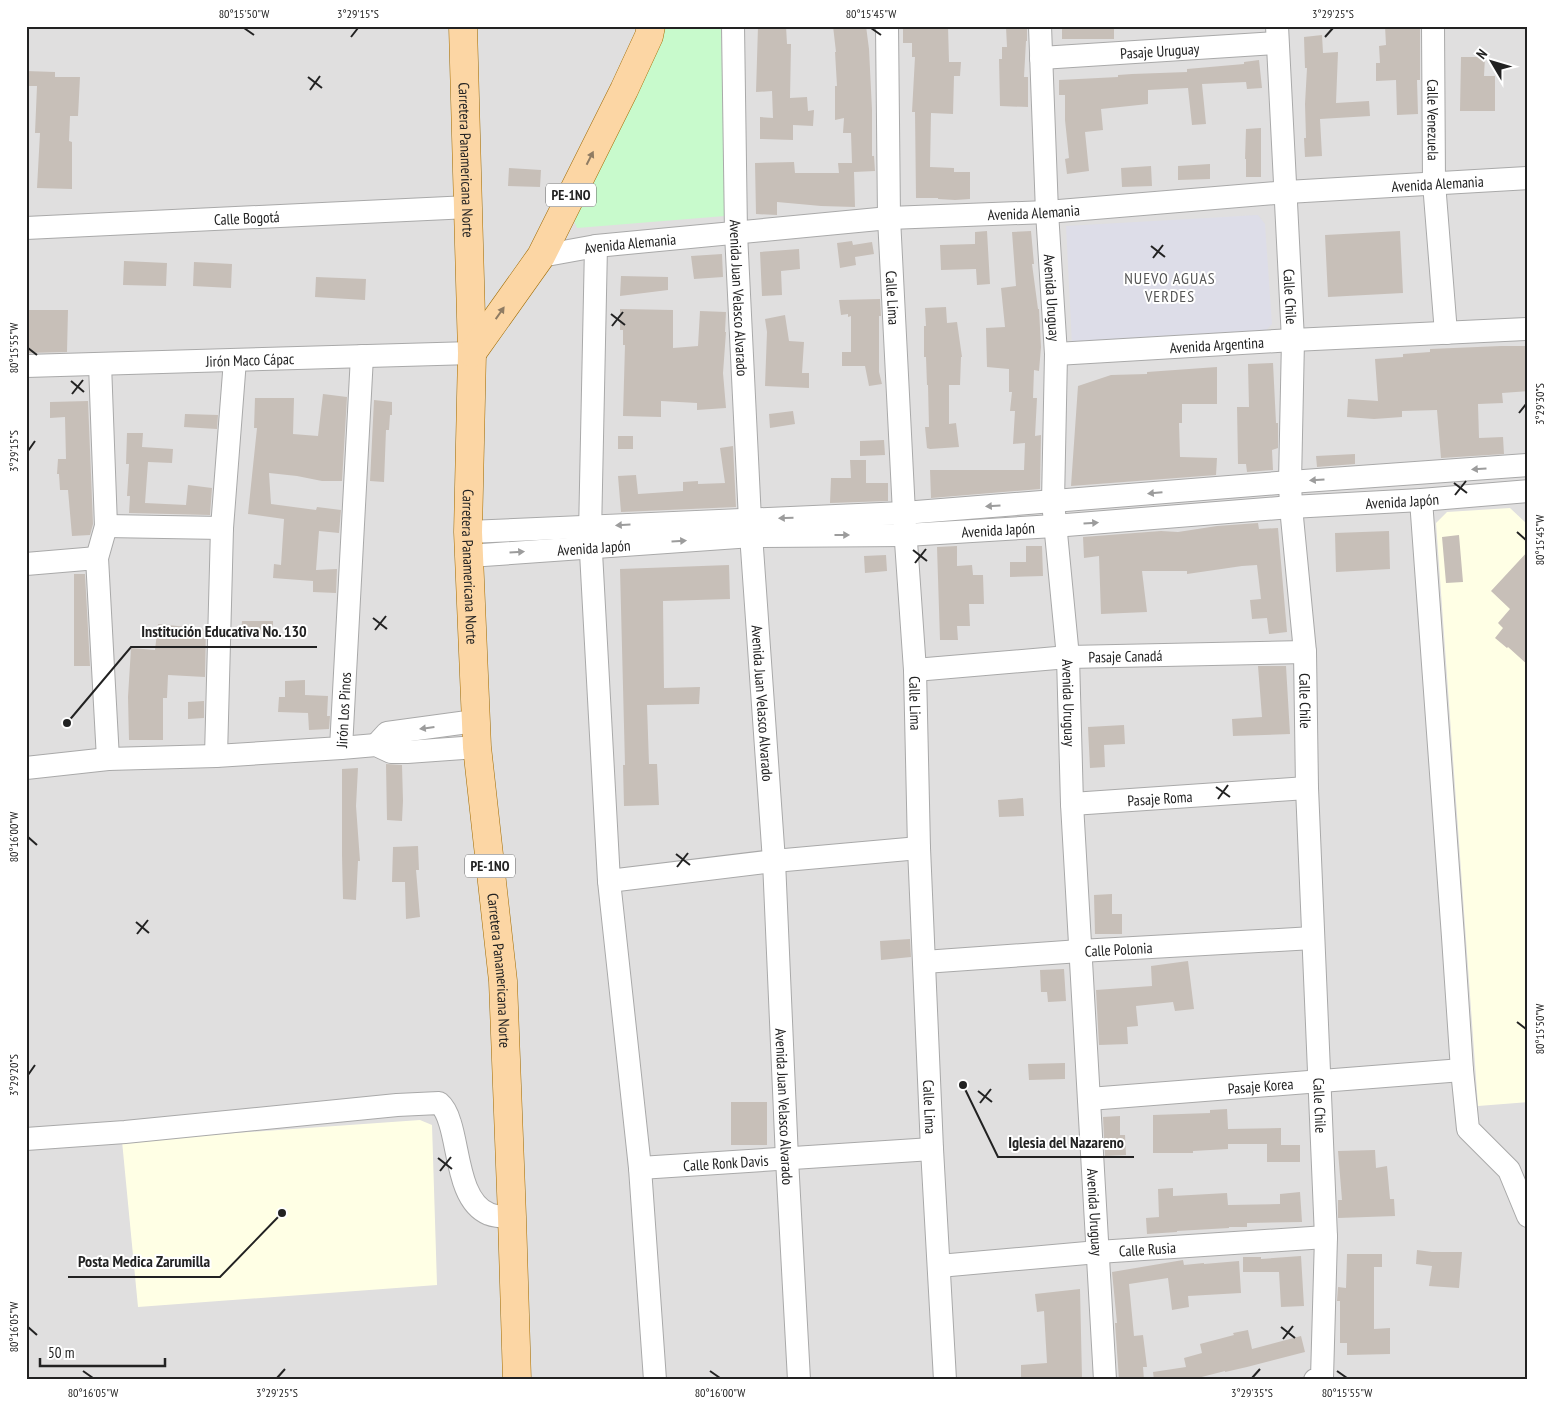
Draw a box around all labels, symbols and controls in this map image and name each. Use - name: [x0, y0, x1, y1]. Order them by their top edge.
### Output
- text: 80°15'50"W: [219, 6, 269, 21]
- text: 3°29'15"S: [337, 6, 379, 21]
- text: 80°15'45"W: [846, 6, 896, 21]
- text: 3°29'25"S: [1312, 6, 1354, 21]
- street label: Pasaje Uruguay: [1120, 38, 1200, 62]
- north arrow: [1466, 38, 1516, 88]
- text: N: [1472, 45, 1491, 63]
- street label: Calle Venezuela: [1424, 79, 1443, 161]
- street label: Carretera Panamericana Norte: [455, 82, 478, 238]
- one-way arrow: [586, 151, 594, 165]
- street label: Avenida Alemania: [1391, 171, 1484, 195]
- road number: PE-1NO: [546, 184, 596, 206]
- street label: Avenida Alemania: [987, 200, 1080, 224]
- street label: Calle Bogotá: [213, 206, 280, 229]
- street label: Avenida Juan Velasco Alvarado: [726, 219, 752, 377]
- street label: Avenida Alemania: [582, 229, 677, 258]
- street label: Avenida Uruguay: [1040, 254, 1065, 342]
- district label: NUEVO AGUAS VERDES: [1124, 268, 1216, 306]
- street label: Calle Chile: [1280, 268, 1302, 325]
- street label: Calle Lima: [882, 270, 904, 326]
- one-way arrow: [495, 306, 505, 320]
- text: 80°15'55"W: [6, 323, 21, 373]
- street label: Avenida Argentina: [1169, 332, 1264, 357]
- street label: Jirón Maco Cápac: [204, 349, 295, 370]
- text: 3°29'30"S: [1532, 383, 1547, 425]
- text: 3°29'15"S: [6, 430, 21, 472]
- one-way arrow: [1471, 465, 1487, 473]
- one-way arrow: [1309, 477, 1325, 485]
- street label: Carretera Panamericana Norte: [458, 489, 482, 645]
- street label: Avenida Japón: [1365, 489, 1440, 512]
- one-way arrow: [1147, 490, 1163, 498]
- one-way arrow: [985, 503, 1001, 511]
- one-way arrow: [777, 514, 793, 522]
- text: 80°15'45"W: [1532, 515, 1547, 565]
- street label: Avenida Japón: [961, 518, 1035, 541]
- one-way arrow: [1083, 518, 1099, 526]
- one-way arrow: [615, 522, 631, 530]
- one-way arrow: [834, 531, 850, 539]
- street label: Avenida Japón: [556, 535, 631, 559]
- one-way arrow: [672, 537, 688, 545]
- one-way arrow: [509, 548, 525, 556]
- callout: Institución Educativa No. 130: [131, 616, 317, 647]
- text: Institución Educativa No. 130: [141, 621, 307, 641]
- street label: Avenida Juan Velasco Alvarado: [748, 624, 778, 782]
- street label: Pasaje Canadá: [1088, 646, 1163, 666]
- street label: Avenida Uruguay: [1059, 659, 1080, 747]
- street label: Jirón Los Pinos: [331, 671, 355, 749]
- street label: Calle Chile: [1296, 673, 1316, 729]
- street label: Calle Lima: [906, 676, 926, 731]
- one-way arrow: [419, 724, 435, 732]
- street label: Pasaje Roma: [1127, 786, 1193, 810]
- text: 80°16'00"W: [6, 812, 21, 862]
- road number: PE-1NO: [465, 854, 515, 878]
- street label: Carretera Panamericana Norte: [484, 892, 515, 1048]
- street label: Calle Polonia: [1084, 937, 1153, 960]
- text: 80°15'50"W: [1532, 1004, 1547, 1054]
- street label: Avenida Juan Velasco Alvarado: [772, 1028, 798, 1185]
- text: 3°29'20"S: [6, 1054, 21, 1096]
- street label: Pasaje Korea: [1227, 1074, 1294, 1098]
- street label: Calle Chile: [1310, 1077, 1331, 1134]
- street label: Calle Lima: [920, 1079, 941, 1135]
- callout: Iglesia del Nazareno: [998, 1126, 1134, 1157]
- text: Iglesia del Nazareno: [1008, 1132, 1124, 1152]
- street label: Calle Ronk Davis: [683, 1150, 769, 1175]
- street label: Avenida Uruguay: [1083, 1168, 1107, 1257]
- street label: Calle Rusia: [1118, 1237, 1176, 1260]
- callout: Posta Medica Zarumilla: [68, 1246, 220, 1277]
- text: Posta Medica Zarumilla: [78, 1251, 210, 1271]
- text: 80°16'05"W: [6, 1302, 21, 1352]
- scale bar: [40, 1336, 165, 1368]
- text: 50 m: [48, 1343, 74, 1362]
- text: 80°16'05"W: [68, 1385, 118, 1400]
- text: 3°29'25"S: [256, 1385, 298, 1400]
- text: 80°16'00"W: [695, 1385, 745, 1400]
- text: 3°29'35"S: [1231, 1385, 1273, 1400]
- text: 80°15'55"W: [1322, 1385, 1372, 1400]

